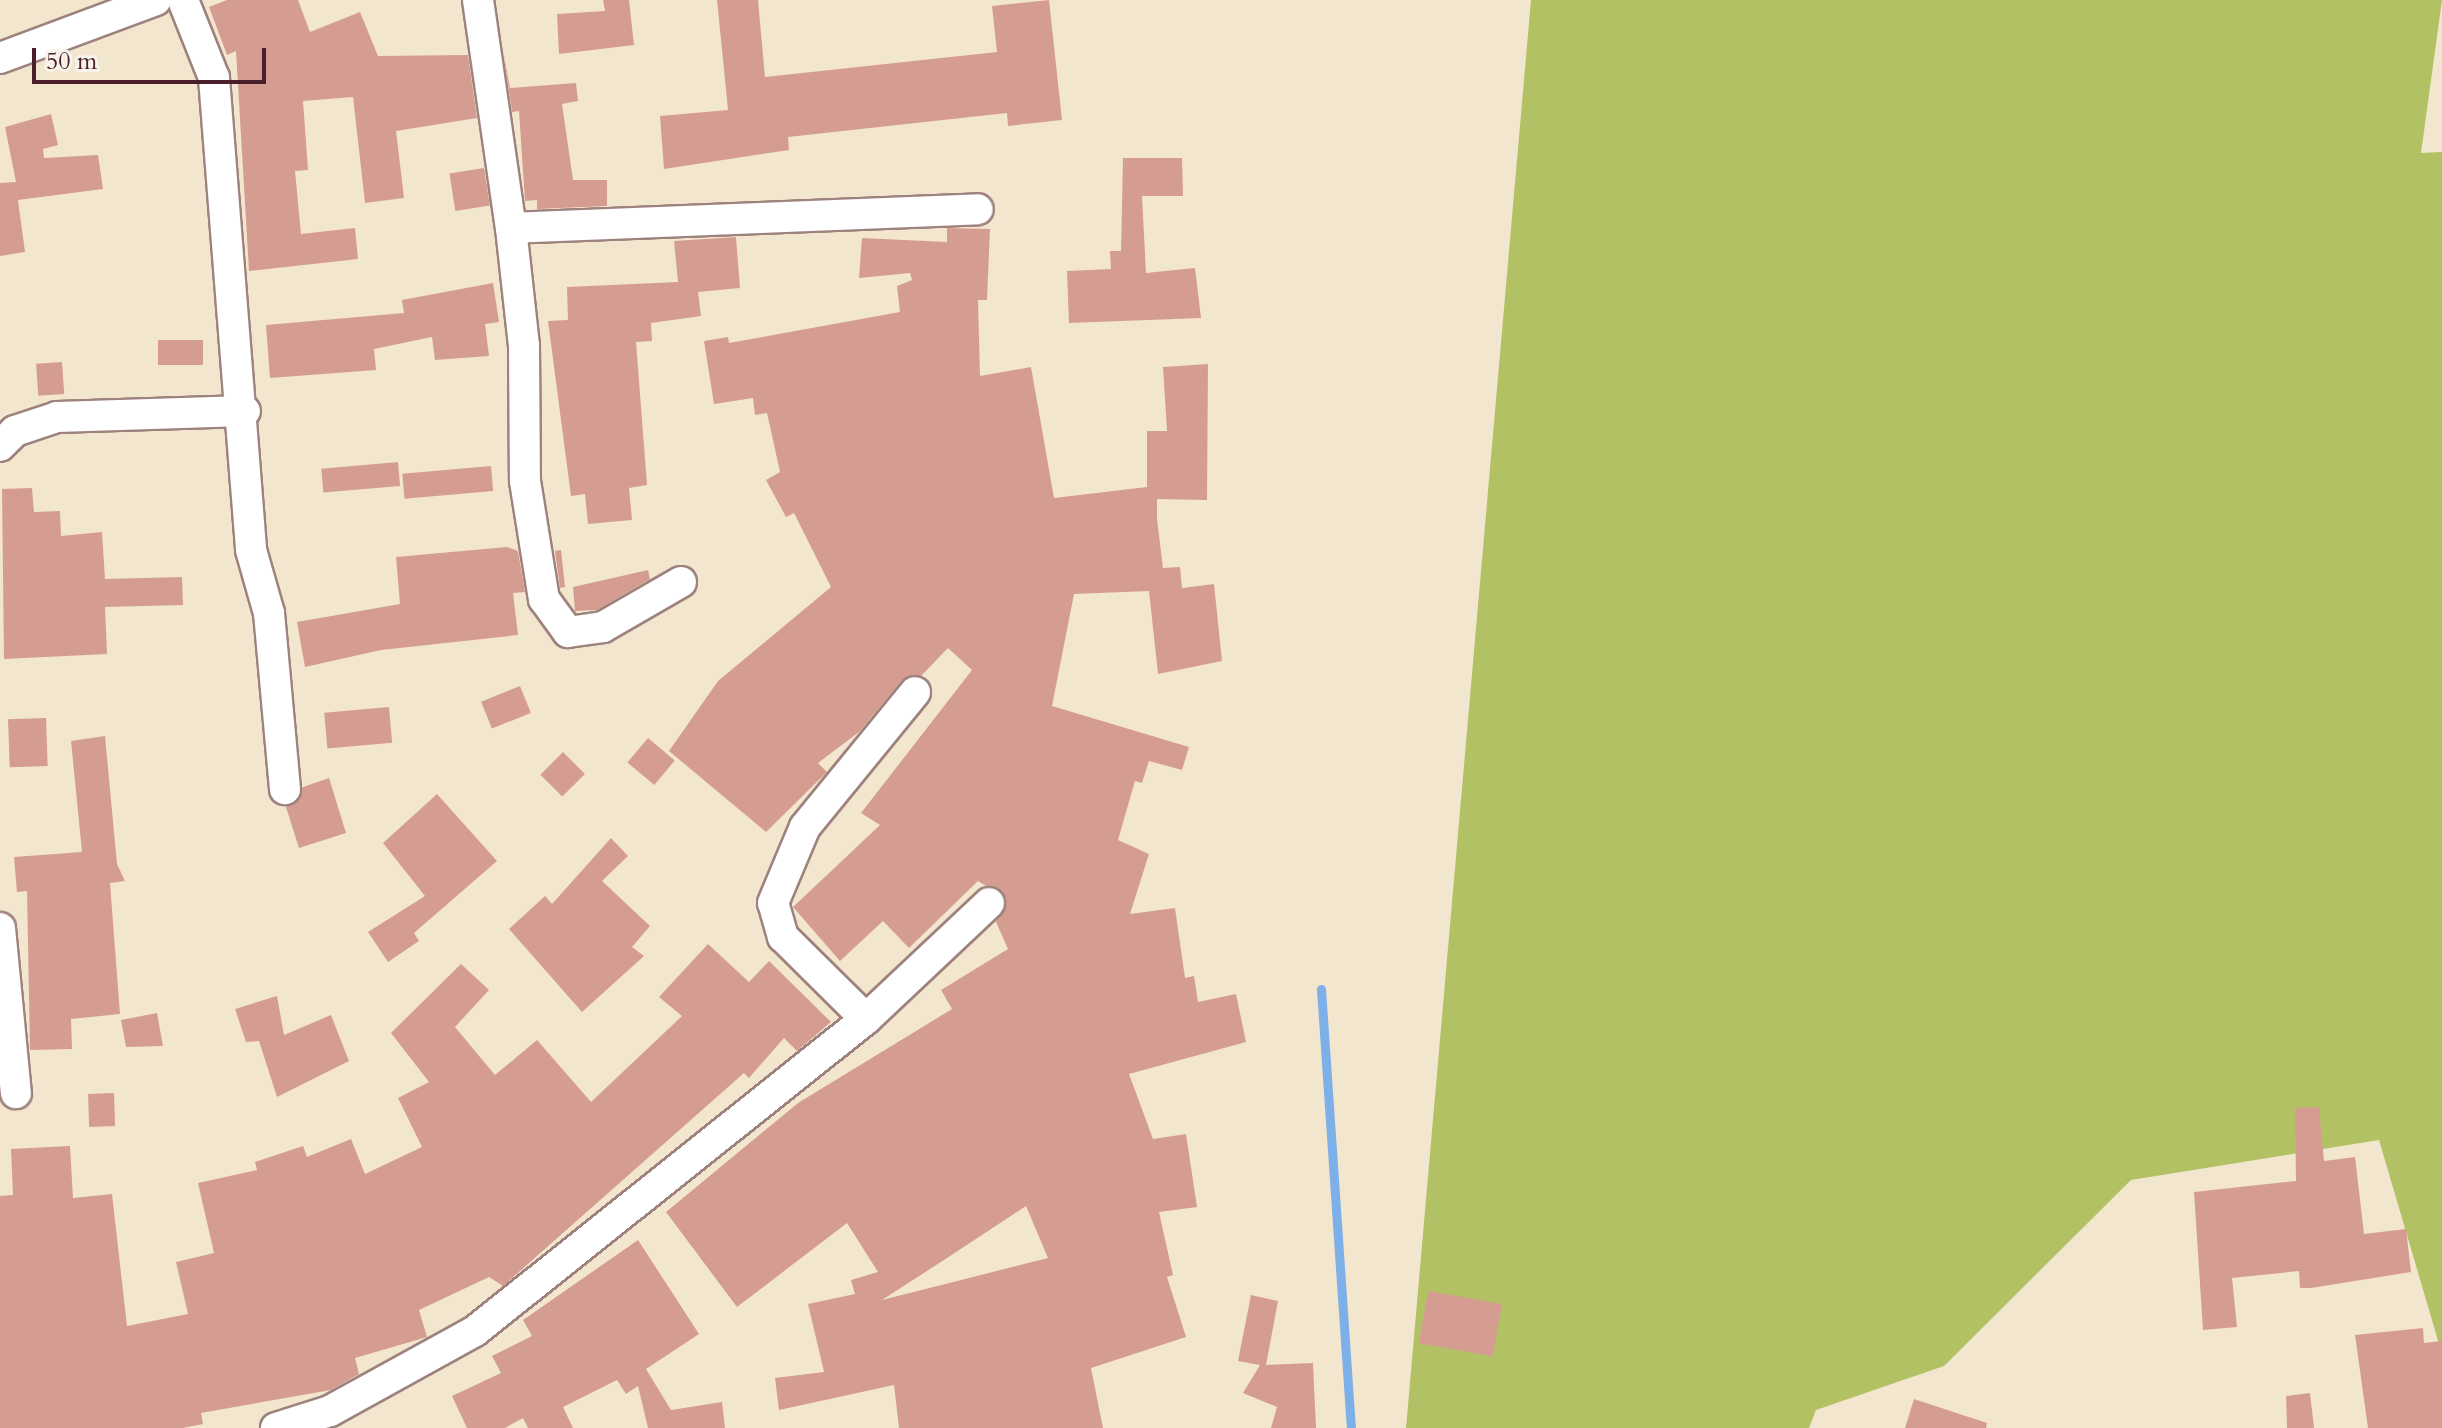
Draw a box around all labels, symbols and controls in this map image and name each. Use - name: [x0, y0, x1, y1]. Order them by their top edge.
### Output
- scale bar: [36, 32, 270, 82]
- text: 50 m: [46, 45, 97, 78]

